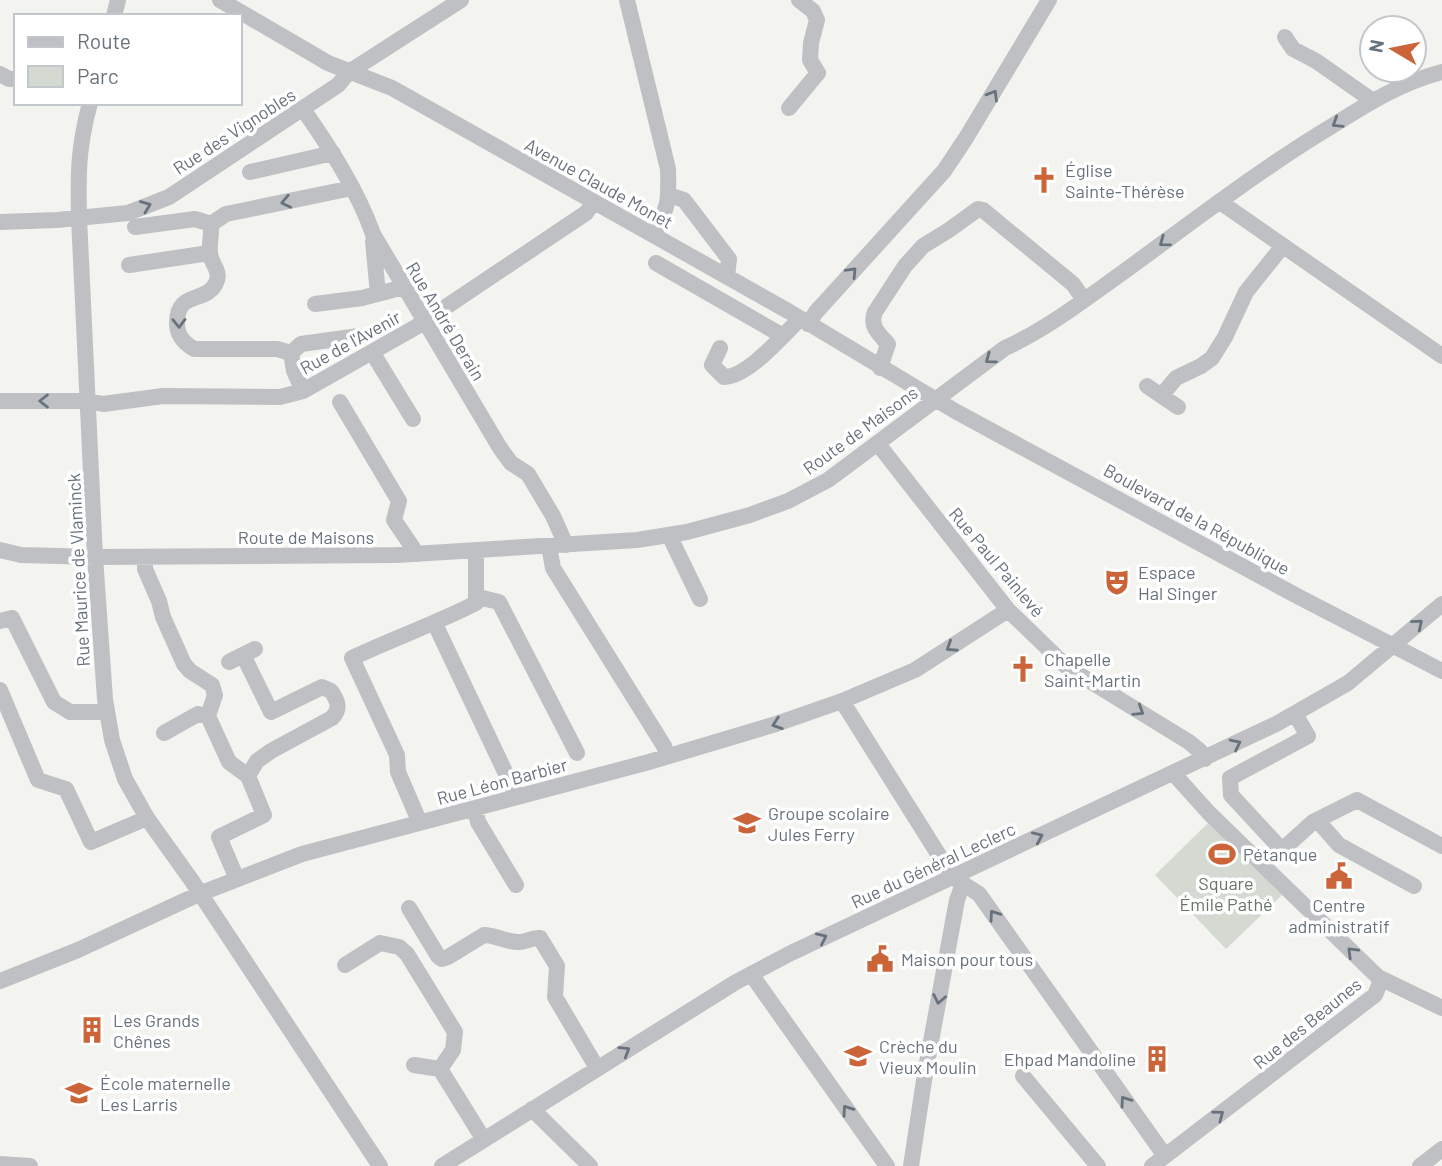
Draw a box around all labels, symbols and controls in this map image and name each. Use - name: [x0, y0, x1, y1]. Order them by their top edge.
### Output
- legend: [14, 14, 242, 105]
- north arrow: [1358, 14, 1428, 84]
- text: Route: [77, 28, 131, 53]
- text: N: [1363, 38, 1388, 54]
- text: Parc: [77, 63, 119, 88]
- street label: Rue des Vignobles: [169, 83, 299, 179]
- one-way arrow: [985, 89, 998, 102]
- one-way arrow: [1331, 114, 1344, 127]
- street label: Avenue Claude Monet: [521, 133, 677, 233]
- place label: Église Sainte-Thérèse: [1065, 159, 1185, 202]
- church icon: Église Sainte-Thérèse: [1029, 165, 1059, 195]
- one-way arrow: [280, 193, 292, 208]
- one-way arrow: [139, 200, 151, 214]
- one-way arrow: [1159, 234, 1172, 246]
- street label: Rue André Derain: [402, 258, 490, 384]
- one-way arrow: [844, 267, 857, 280]
- street label: Rue de l'Avenir: [296, 305, 404, 379]
- one-way arrow: [171, 318, 187, 329]
- one-way arrow: [985, 351, 998, 363]
- street label: Route de Maisons: [798, 381, 922, 479]
- one-way arrow: [38, 393, 49, 409]
- street label: Boulevard de la République: [1100, 459, 1294, 579]
- street label: Rue Maurice de Vlaminck: [62, 473, 94, 667]
- street label: Rue Paul Painlevé: [945, 503, 1049, 621]
- street label: Route de Maisons: [238, 526, 374, 548]
- place label: Espace Hal Singer: [1138, 561, 1218, 604]
- theatre icon: Espace Hal Singer: [1102, 567, 1132, 597]
- one-way arrow: [1409, 620, 1422, 632]
- one-way arrow: [945, 638, 958, 651]
- place label: Chapelle Saint-Martin: [1044, 648, 1141, 691]
- church icon: Chapelle Saint-Martin: [1008, 654, 1038, 684]
- one-way arrow: [1131, 702, 1144, 715]
- one-way arrow: [772, 716, 784, 730]
- one-way arrow: [1229, 739, 1241, 753]
- street label: Rue Léon Barbier: [434, 753, 570, 809]
- place label: Groupe scolaire Jules Ferry: [768, 802, 890, 845]
- school or university icon: Groupe scolaire Jules Ferry: [732, 808, 762, 838]
- street label: Rue du Général Leclerc: [847, 817, 1019, 913]
- one-way arrow: [1031, 831, 1043, 845]
- sports icon: Pétanque: [1207, 839, 1237, 869]
- place label: Pétanque: [1243, 843, 1317, 865]
- public building icon: Centre administratif: [1324, 861, 1354, 891]
- park label: Square Émile Pathé: [1179, 872, 1273, 915]
- place label: Centre administratif: [1288, 894, 1390, 937]
- one-way arrow: [990, 910, 1002, 923]
- one-way arrow: [815, 932, 827, 946]
- public building icon: Maison pour tous: [865, 944, 895, 974]
- place label: Maison pour tous: [901, 948, 1033, 970]
- one-way arrow: [1347, 948, 1360, 961]
- street label: Rue des Beaunes: [1249, 973, 1365, 1073]
- one-way arrow: [932, 993, 947, 1005]
- place label: Les Grands Chênes: [113, 1009, 200, 1052]
- building icon: Les Grands Chênes: [77, 1015, 107, 1045]
- place label: Crèche du Vieux Moulin: [879, 1035, 976, 1078]
- school or university icon: Crèche du Vieux Moulin: [843, 1041, 873, 1071]
- building icon: Ehpad Mandoline: [1142, 1044, 1172, 1074]
- one-way arrow: [617, 1046, 630, 1059]
- place label: Ehpad Mandoline: [1004, 1048, 1136, 1070]
- place label: École maternelle Les Larris: [100, 1072, 231, 1115]
- school or university icon: École maternelle Les Larris: [64, 1078, 94, 1108]
- one-way arrow: [1121, 1096, 1133, 1109]
- one-way arrow: [843, 1105, 855, 1118]
- one-way arrow: [1212, 1111, 1224, 1124]

